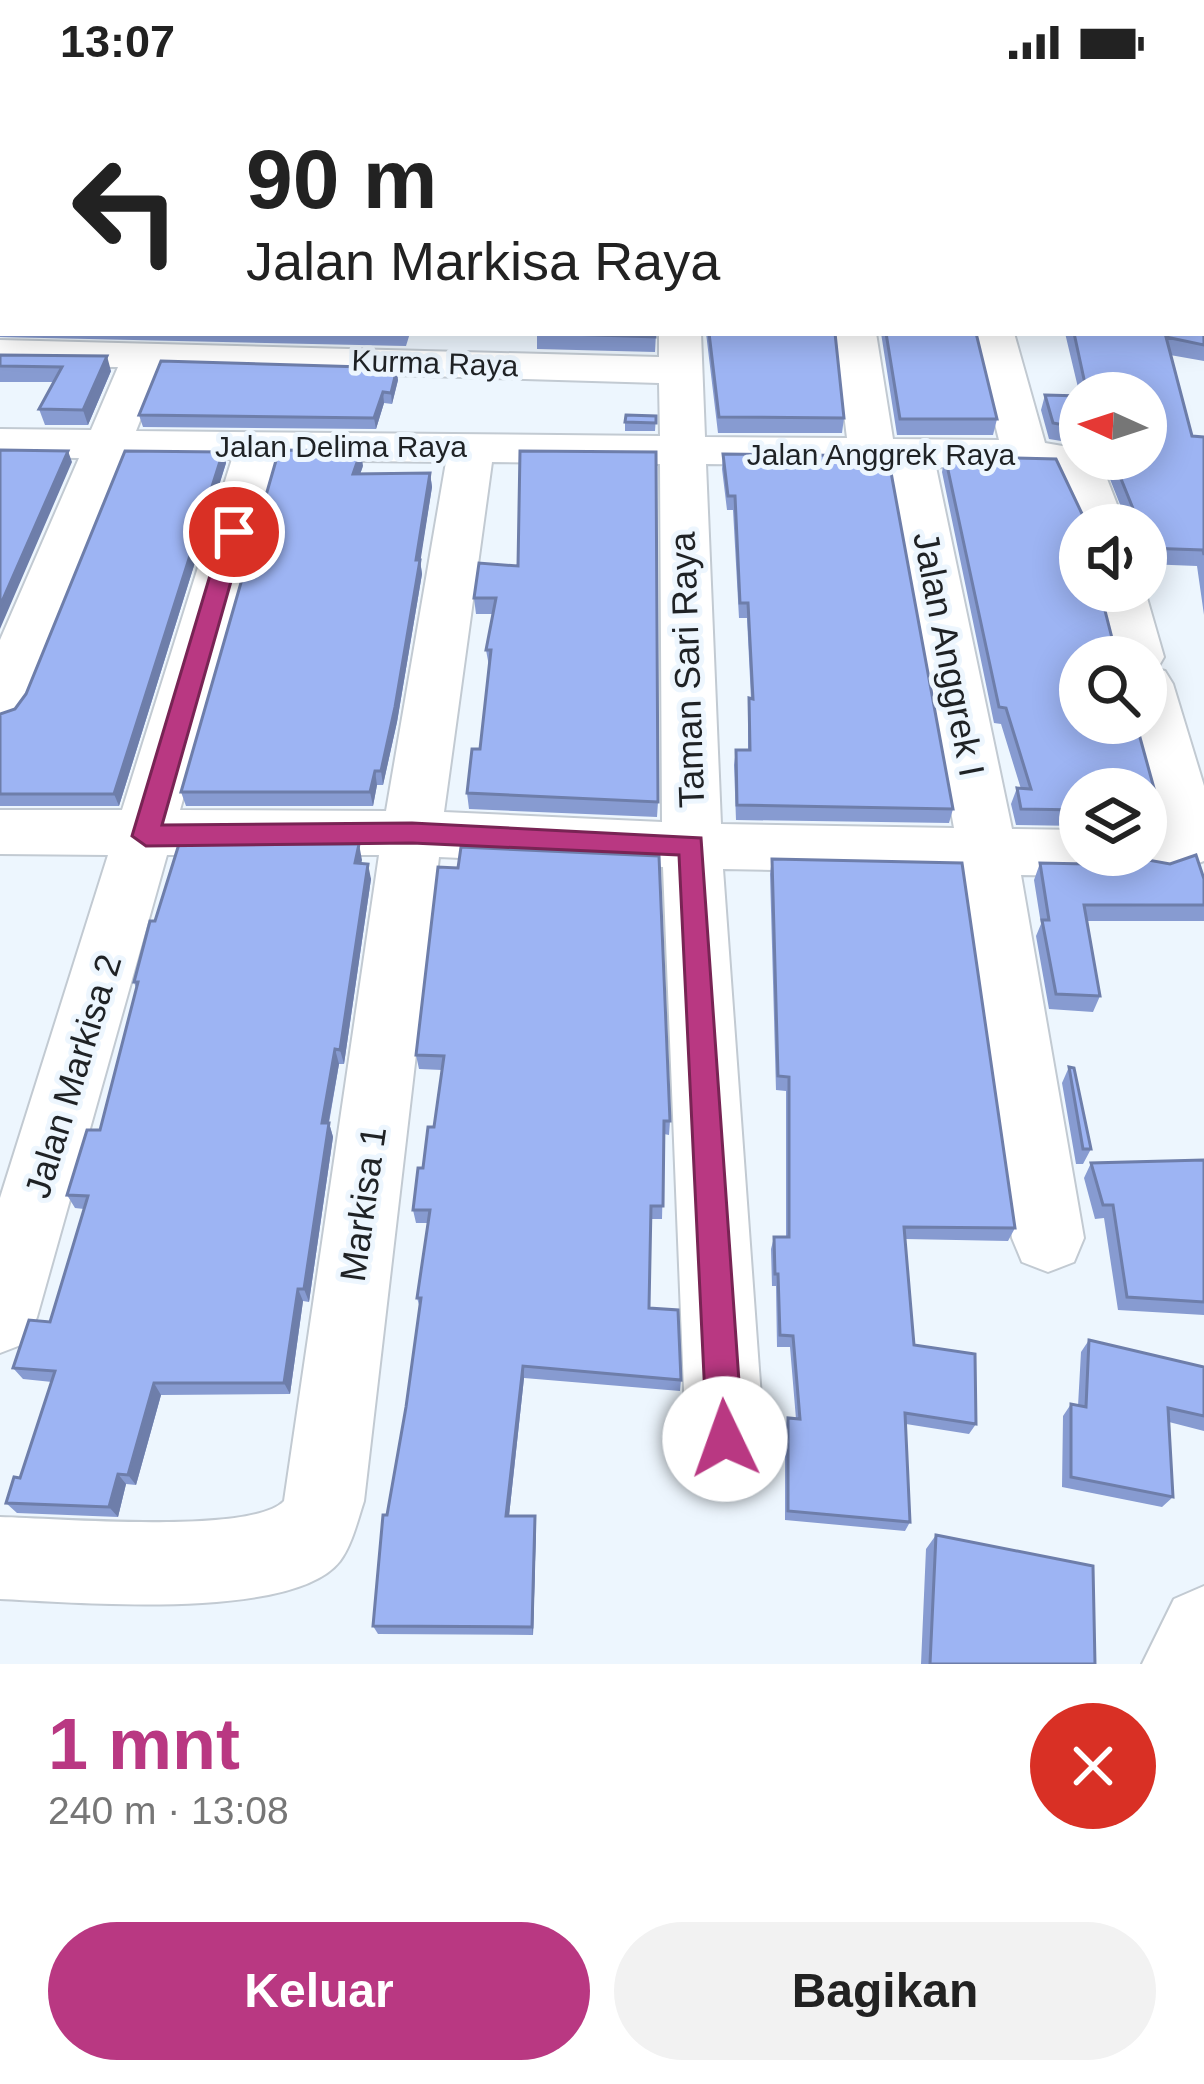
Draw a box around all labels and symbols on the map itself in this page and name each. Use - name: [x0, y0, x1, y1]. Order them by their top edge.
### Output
- street label: Kurma Raya: [351, 344, 519, 382]
- north arrow: [1059, 372, 1167, 480]
- street label: Jalan Delima Raya: [215, 430, 467, 463]
- street label: Jalan Anggrek Raya: [747, 438, 1016, 471]
- pin: [183, 481, 285, 583]
- street label: Jalan Anggrek I: [905, 528, 993, 780]
- street label: Taman Sari Raya: [662, 530, 712, 809]
- street label: Jalan Markisa 2: [17, 949, 129, 1203]
- street label: Markisa 1: [332, 1124, 394, 1284]
- position arrow: [662, 1376, 788, 1502]

